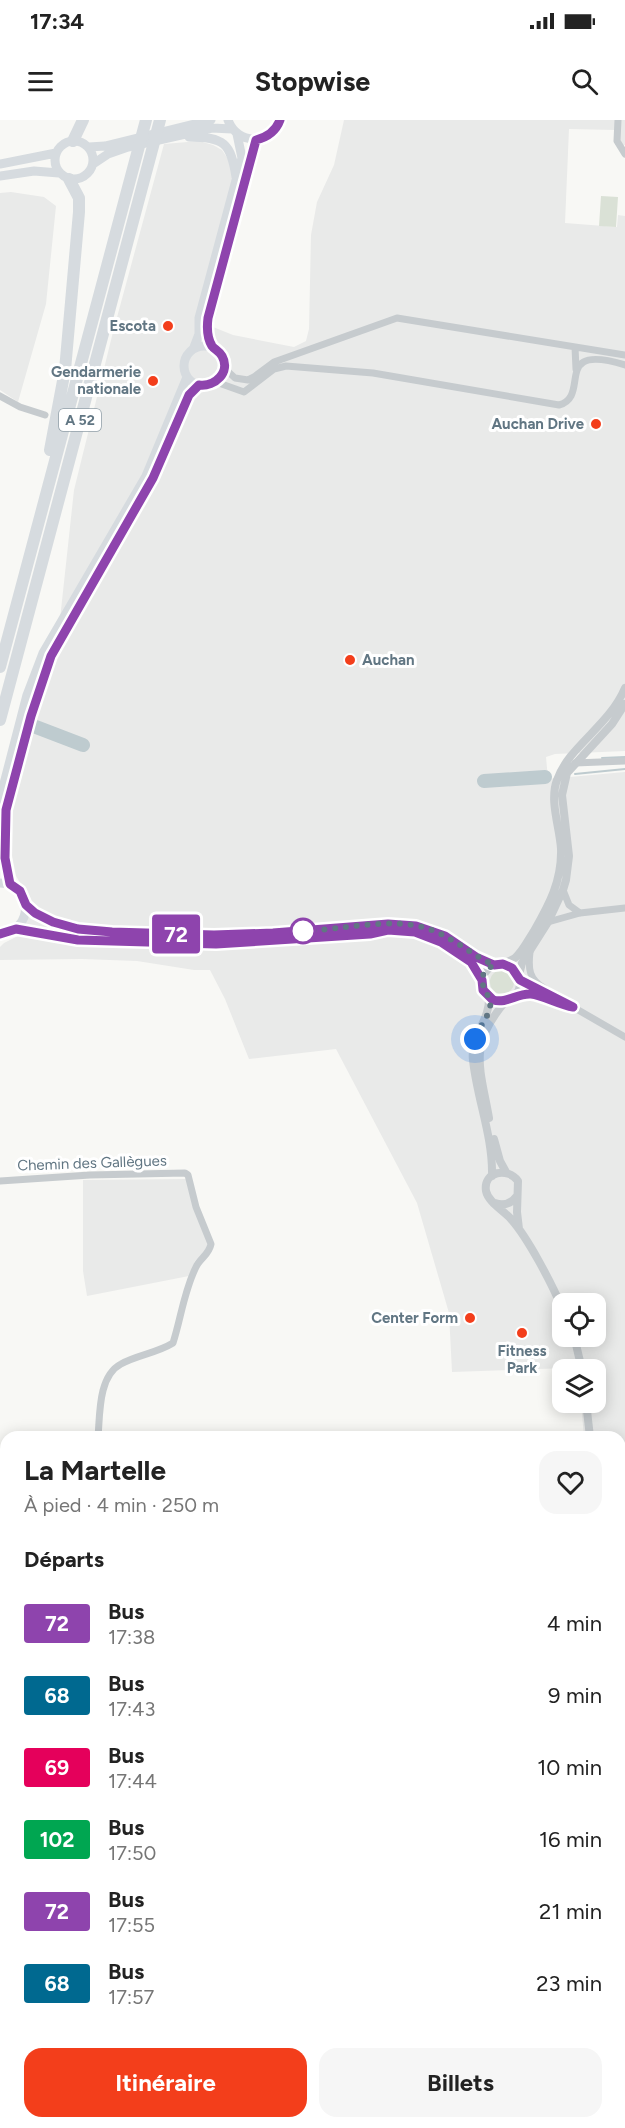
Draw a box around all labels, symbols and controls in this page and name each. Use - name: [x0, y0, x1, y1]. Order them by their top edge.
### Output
- text: 17:34: [30, 8, 84, 35]
- icon: menu: [24, 65, 57, 98]
- text: Stopwise: [255, 65, 370, 98]
- icon: search: [568, 65, 601, 98]
- place label: Escota: [109, 317, 156, 335]
- marker: Escota: [161, 319, 175, 333]
- place label: Gendarmerie nationale: [51, 363, 142, 398]
- marker: Gendarmerie nationale: [146, 374, 160, 388]
- road number: A 52: [59, 409, 101, 431]
- place label: Auchan Drive: [491, 415, 585, 433]
- marker: Auchan Drive: [589, 417, 603, 431]
- place label: Auchan: [362, 651, 415, 669]
- marker: Auchan: [343, 653, 357, 667]
- line badge: 72: [149, 914, 203, 954]
- unlabelled marker: [290, 918, 316, 944]
- text: 72: [164, 922, 188, 947]
- your location: [460, 1024, 490, 1054]
- street label: Chemin des Gallègues: [17, 1151, 167, 1175]
- map controls: [552, 1293, 606, 1413]
- button: locate: [552, 1293, 606, 1347]
- place label: Center Form: [371, 1309, 458, 1327]
- marker: Center Form: [463, 1311, 477, 1325]
- marker: Fitness Park: [515, 1326, 529, 1340]
- place label: Fitness Park: [497, 1342, 547, 1377]
- button: layers: [552, 1359, 606, 1413]
- button: heart: [539, 1451, 602, 1514]
- text: La Martelle: [24, 1453, 166, 1487]
- text: À pied · 4 min · 250 m: [24, 1493, 219, 1517]
- text: Départs: [24, 1546, 104, 1573]
- text: Bus: [108, 1598, 144, 1625]
- text: 4 min: [547, 1610, 602, 1637]
- text: 72: [45, 1611, 69, 1636]
- text: 17:38: [108, 1625, 155, 1649]
- text: Bus: [108, 1670, 144, 1697]
- text: 9 min: [548, 1682, 602, 1709]
- text: 68: [44, 1683, 70, 1708]
- text: 17:43: [108, 1697, 155, 1721]
- text: Bus: [108, 1742, 144, 1769]
- text: 10 min: [537, 1754, 602, 1781]
- text: 69: [45, 1755, 69, 1780]
- text: 17:44: [108, 1769, 157, 1793]
- text: Bus: [108, 1814, 144, 1841]
- text: 16 min: [539, 1826, 602, 1853]
- text: 102: [40, 1827, 74, 1852]
- text: 17:50: [108, 1841, 156, 1865]
- text: Bus: [108, 1886, 144, 1913]
- text: 21 min: [539, 1898, 602, 1925]
- text: 72: [45, 1899, 69, 1924]
- text: 17:55: [108, 1913, 155, 1937]
- text: Bus: [108, 1958, 144, 1985]
- text: 23 min: [536, 1970, 602, 1997]
- text: 68: [44, 1971, 70, 1996]
- text: 17:57: [108, 1985, 154, 2009]
- button: Itinéraire: [24, 2048, 307, 2117]
- button: Billets: [319, 2048, 602, 2117]

